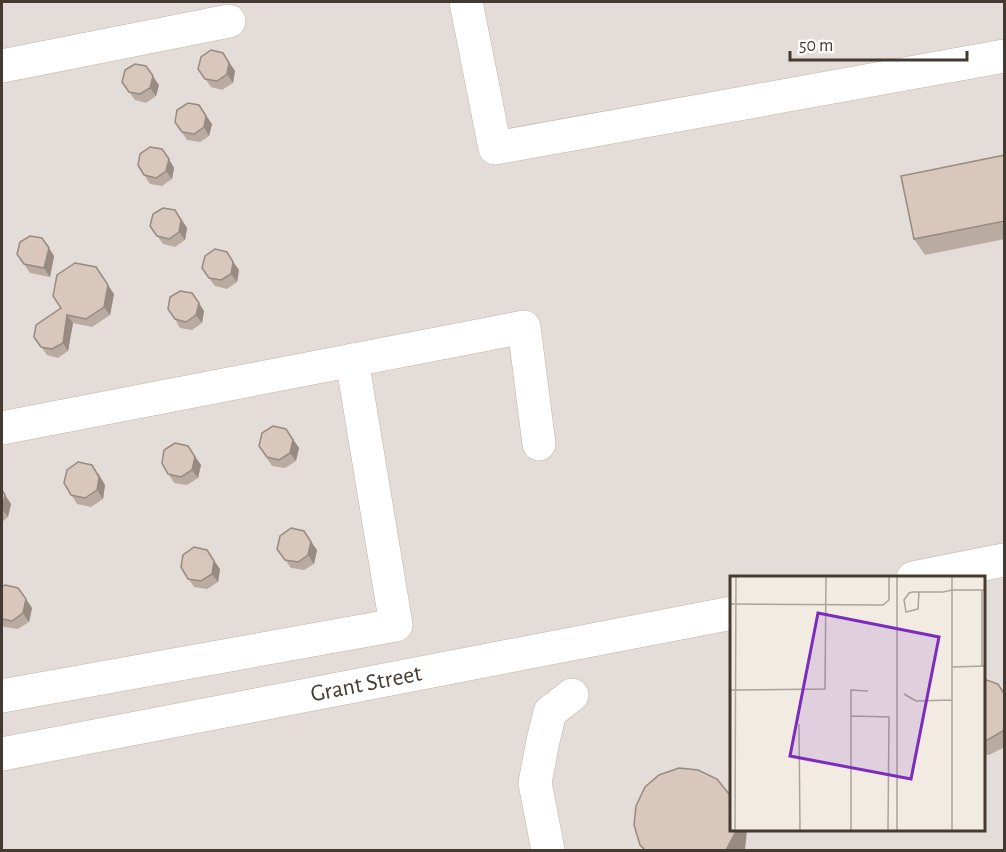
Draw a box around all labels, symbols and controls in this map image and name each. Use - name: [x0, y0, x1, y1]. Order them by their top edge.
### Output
- scale bar: [790, 24, 967, 62]
- text: 50 m: [799, 37, 833, 55]
- inset map: [730, 576, 985, 831]
- street label: Grant Street: [309, 661, 424, 707]

